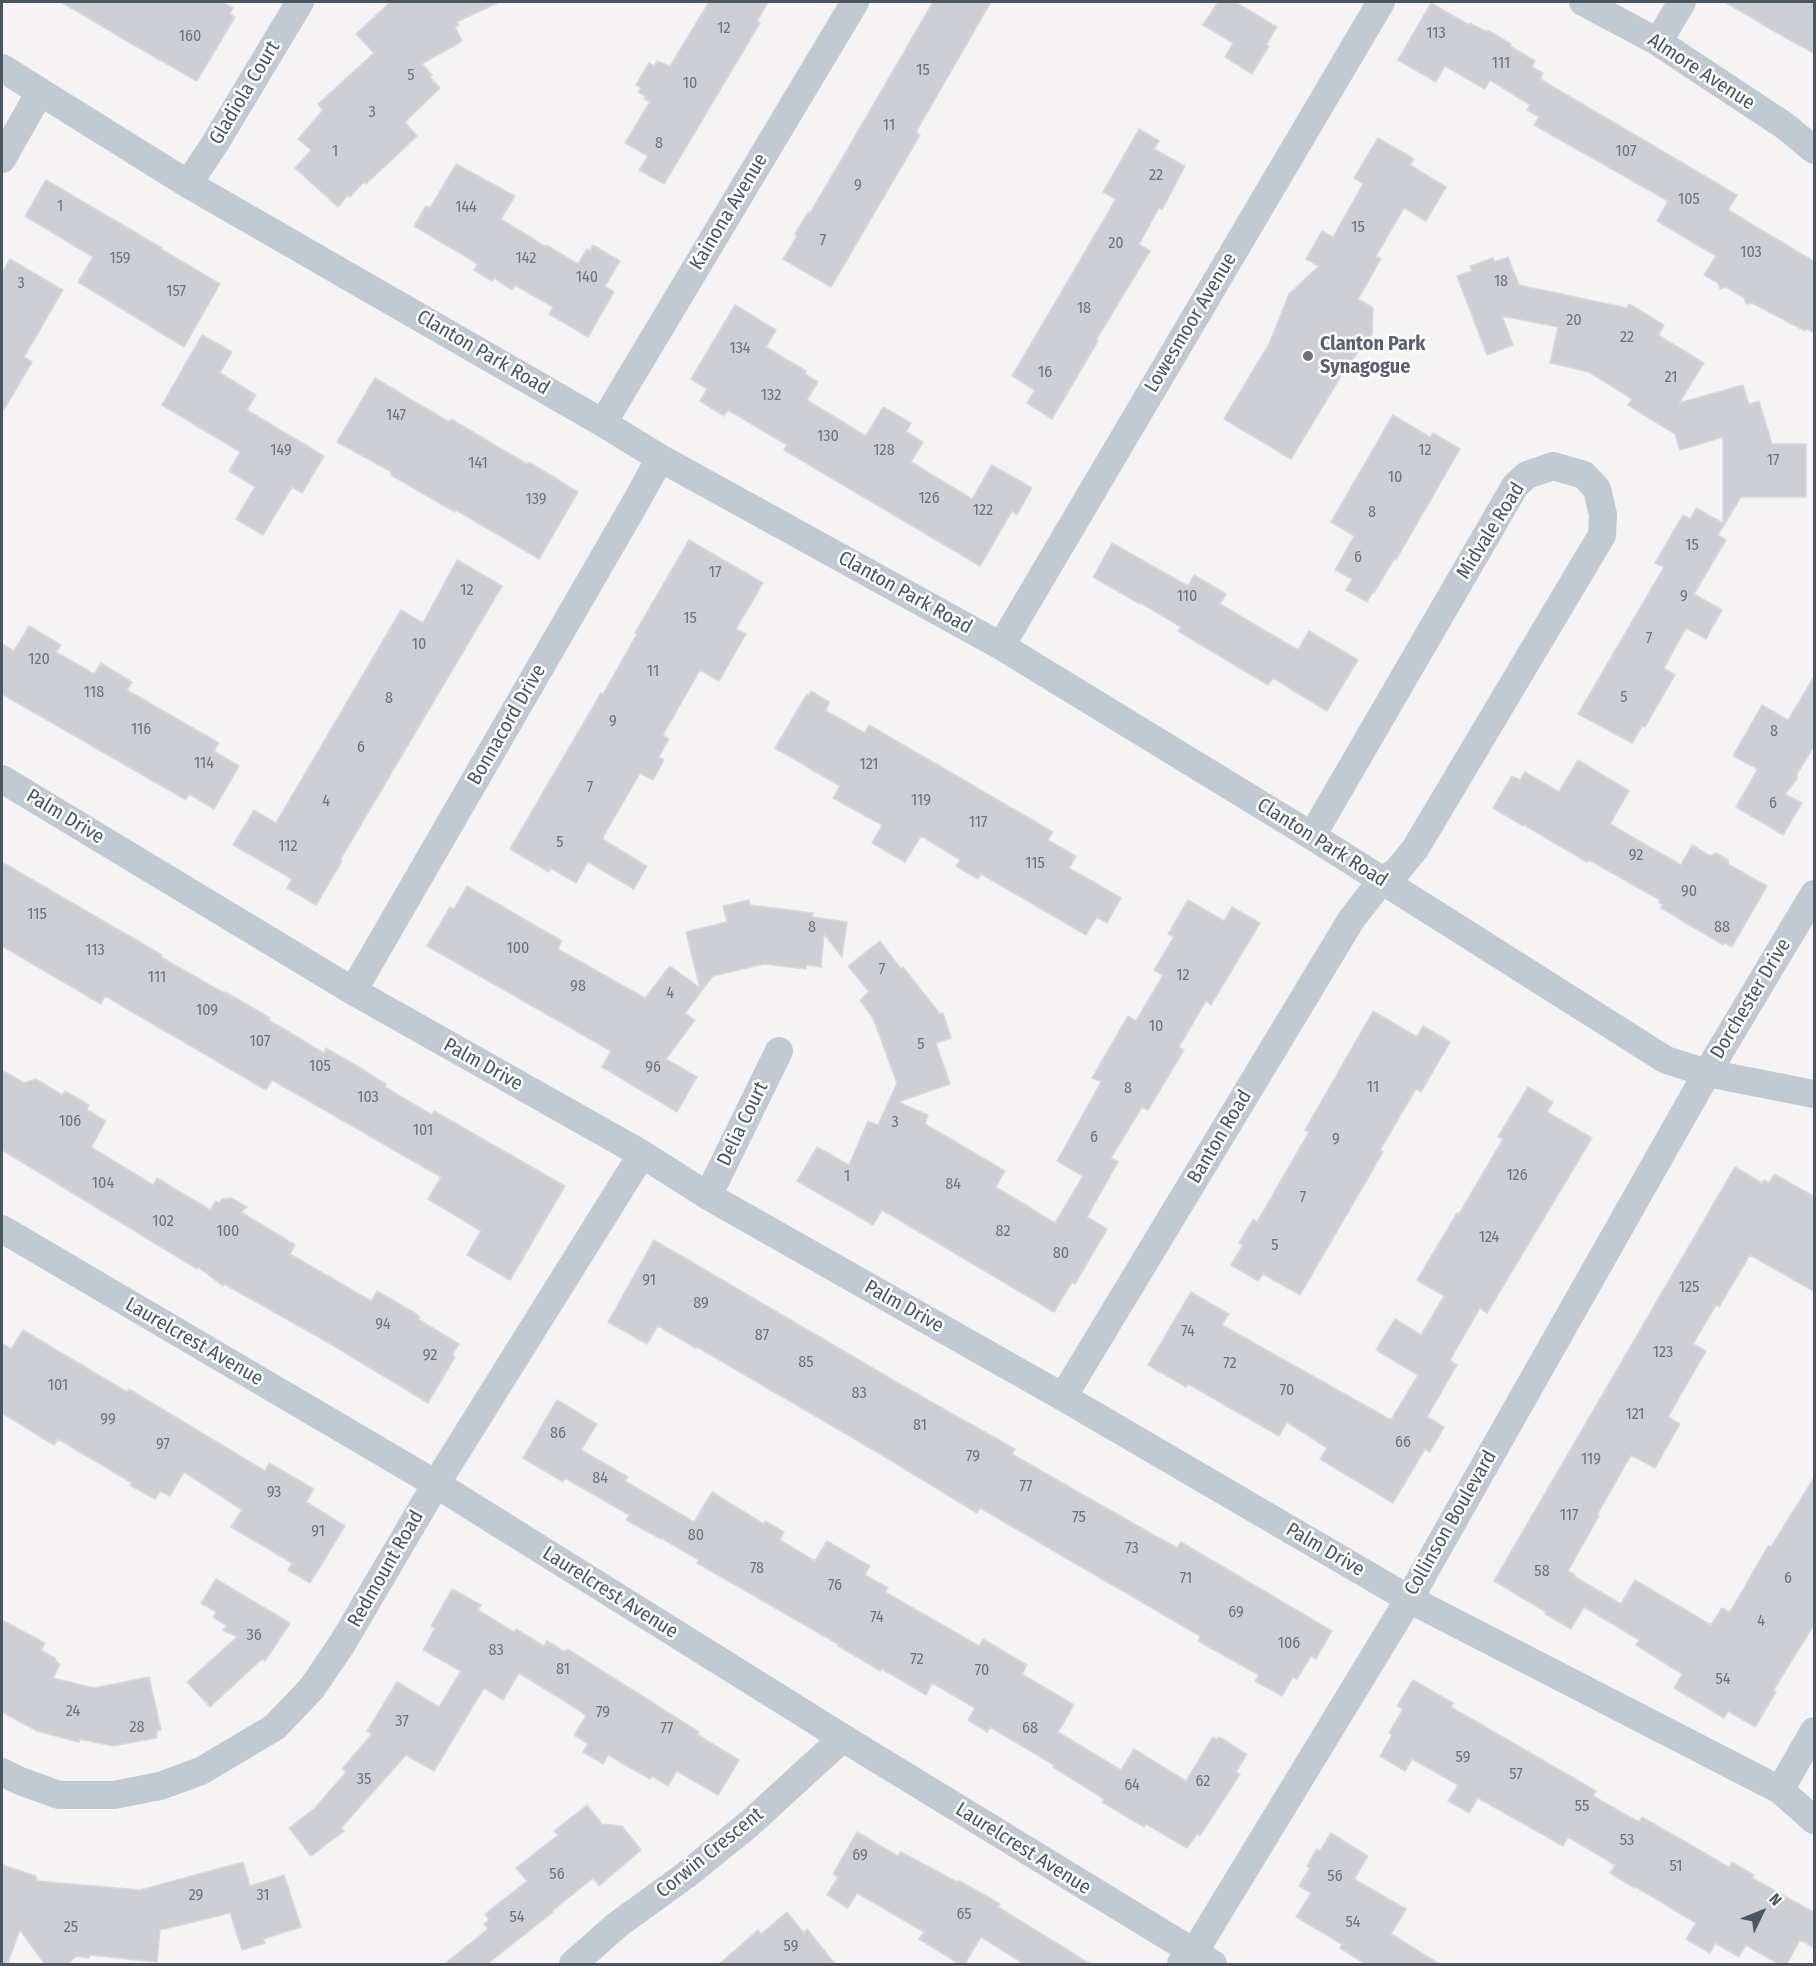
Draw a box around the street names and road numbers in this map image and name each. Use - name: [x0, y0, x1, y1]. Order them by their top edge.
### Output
- street label: Almore Avenue: [1643, 28, 1759, 116]
- street label: Gladiola Court: [205, 37, 285, 149]
- street label: Kainona Avenue: [685, 149, 773, 275]
- street label: Lowesmoor Avenue: [1140, 249, 1242, 397]
- street label: Clanton Park Road: [412, 305, 554, 401]
- street label: Midvale Road: [1452, 478, 1530, 584]
- street label: Clanton Park Road: [834, 546, 976, 640]
- street label: Bonnacord Drive: [463, 660, 551, 790]
- street label: Palm Drive: [22, 784, 108, 850]
- street label: Clanton Park Road: [1252, 793, 1392, 893]
- street label: Dorchester Drive: [1706, 934, 1796, 1064]
- street label: Palm Drive: [439, 1033, 527, 1097]
- street label: Delia Court: [712, 1078, 774, 1170]
- street label: Banton Road: [1183, 1086, 1257, 1188]
- street label: Palm Drive: [860, 1275, 948, 1339]
- street label: Laurelcrest Avenue: [121, 1293, 267, 1391]
- street label: Collinson Boulevard: [1400, 1446, 1502, 1600]
- street label: Redmount Road: [343, 1506, 429, 1632]
- street label: Palm Drive: [1281, 1518, 1369, 1582]
- street label: Laurelcrest Avenue: [538, 1542, 682, 1644]
- street label: Laurelcrest Avenue: [951, 1798, 1095, 1900]
- street label: Corwin Crescent: [652, 1803, 768, 1903]

